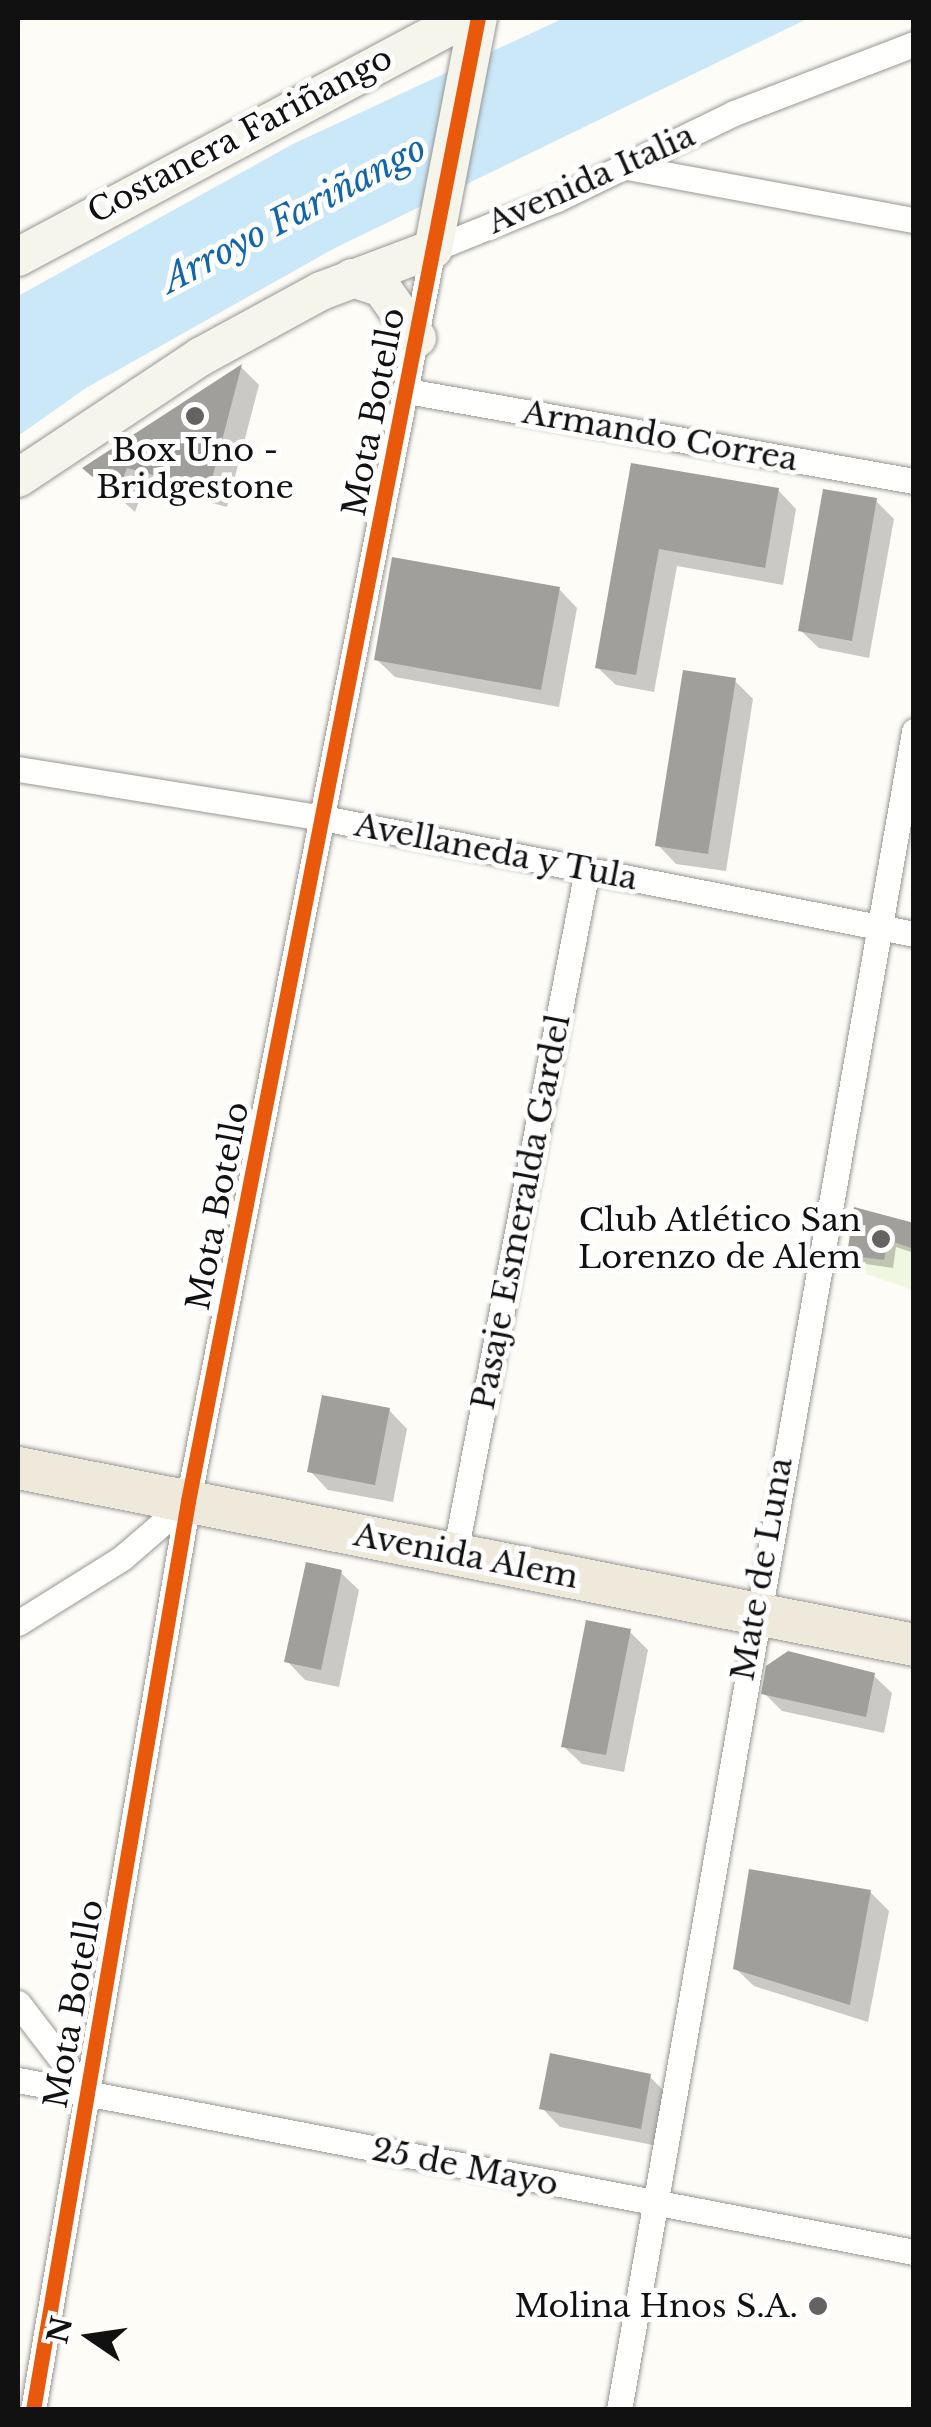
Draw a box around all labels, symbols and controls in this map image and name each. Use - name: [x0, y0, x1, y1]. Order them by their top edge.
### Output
- street label: Costanera Fariñango: [81, 38, 399, 232]
- street label: Avenida Italia: [481, 116, 701, 242]
- water label: Arroyo Fariñango: [155, 127, 433, 301]
- street label: Mota Botello: [335, 304, 413, 520]
- street label: Armando Correa: [519, 393, 801, 479]
- marker: Box Uno - Bridgestone: [184, 405, 206, 427]
- place label: Box Uno - Bridgestone: [96, 432, 294, 507]
- street label: Avellaneda y Tula: [350, 805, 642, 899]
- street label: Pasaje Esmeralda Gardel: [464, 1011, 578, 1413]
- street label: Mota Botello: [179, 1098, 257, 1314]
- place label: Club Atlético San Lorenzo de Alem: [577, 1202, 861, 1277]
- marker: Club Atlético San Lorenzo de Alem: [870, 1228, 892, 1250]
- street label: Mate de Luna: [723, 1454, 801, 1684]
- street label: Avenida Alem: [350, 1515, 582, 1597]
- street label: Mota Botello: [37, 1896, 111, 2112]
- street label: 25 de Mayo: [369, 2130, 561, 2204]
- north arrow: [40, 2287, 140, 2387]
- place label: Molina Hnos S.A.: [514, 2287, 798, 2325]
- marker: Molina Hnos S.A.: [807, 2295, 829, 2317]
- text: N: [40, 2313, 80, 2347]

